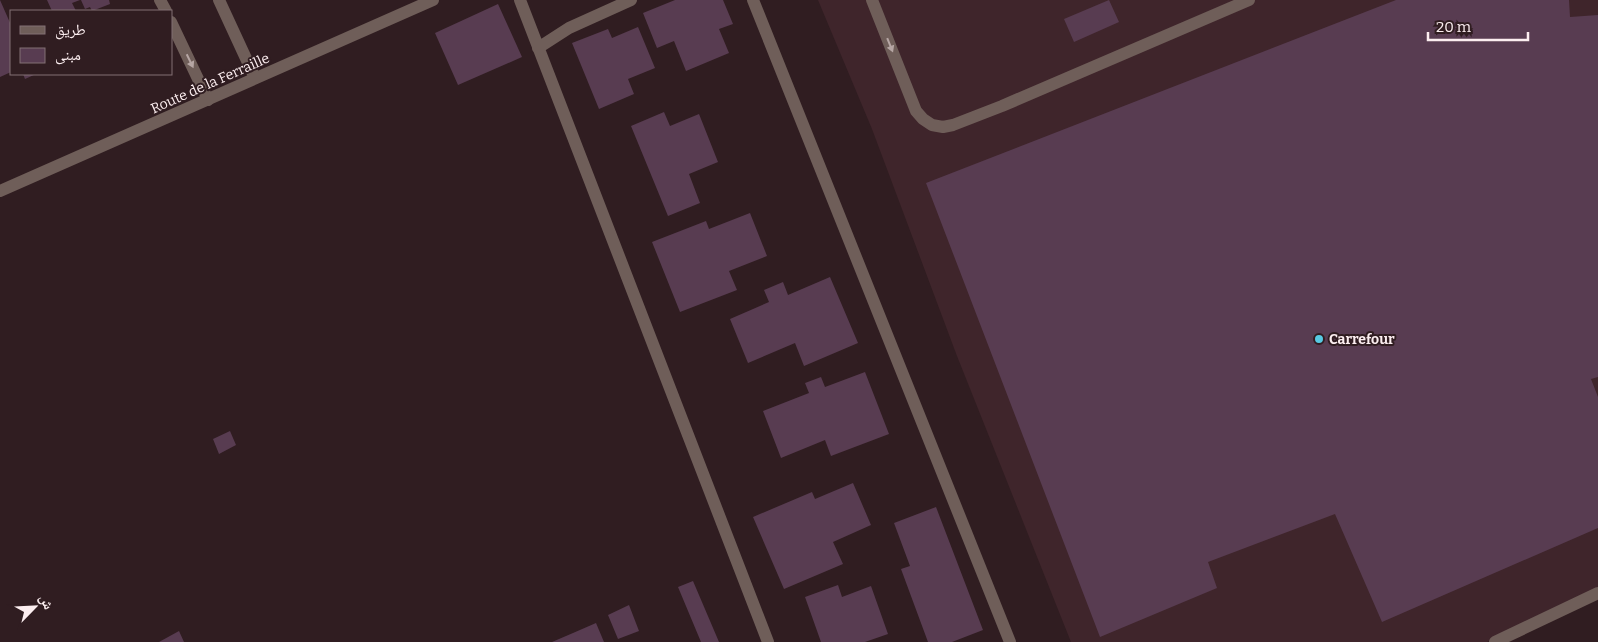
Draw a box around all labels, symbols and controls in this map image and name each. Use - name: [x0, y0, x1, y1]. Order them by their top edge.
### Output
- legend: [10, 10, 172, 75]
- scale bar: [1428, 10, 1528, 42]
- text: 20 m: [1436, 18, 1472, 36]
- text: طريق: [55, 21, 86, 40]
- one-way arrow: [886, 38, 894, 53]
- text: مبنى: [55, 46, 81, 65]
- street label: Route de la Ferraille: [148, 50, 272, 117]
- one-way arrow: [186, 54, 194, 68]
- place label: Carrefour: [1329, 331, 1395, 348]
- marker: Carrefour: [1313, 333, 1325, 345]
- north arrow: [10, 582, 60, 632]
- text: ش: [36, 592, 57, 612]

